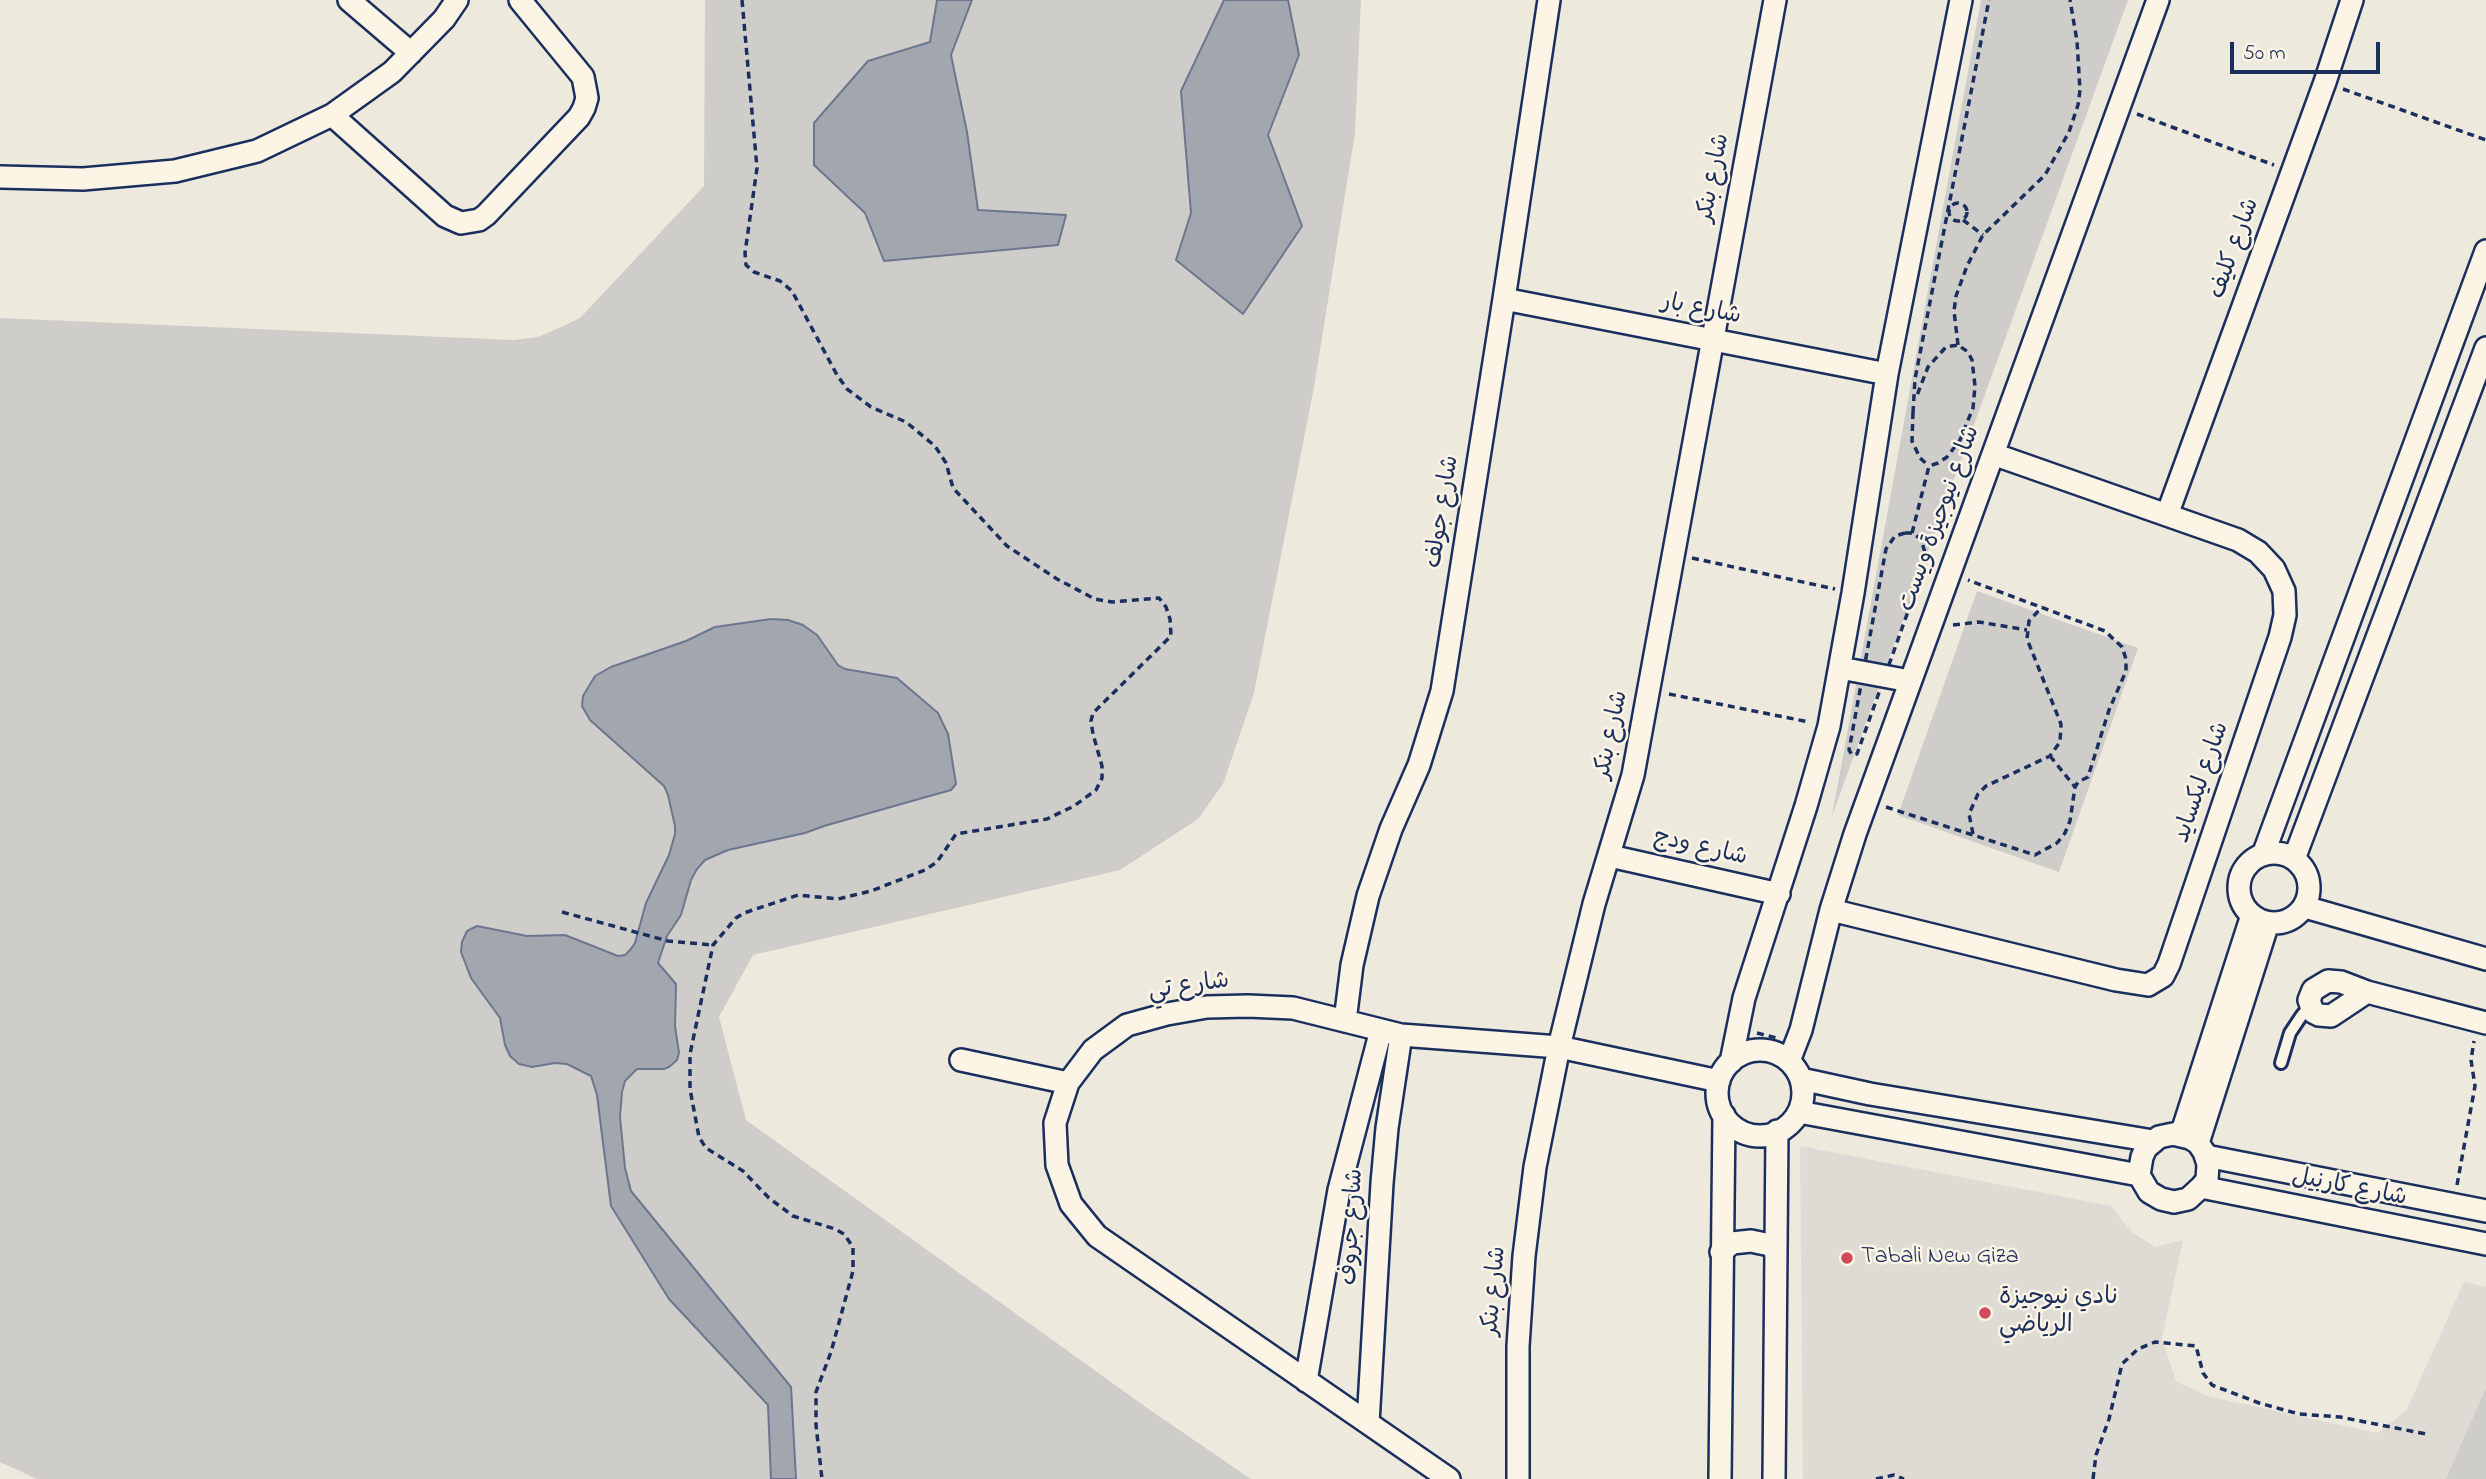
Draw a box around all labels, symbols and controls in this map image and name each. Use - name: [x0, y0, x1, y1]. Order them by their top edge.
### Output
- scale bar: [2234, 28, 2384, 72]
- text: 50 m: [2243, 39, 2286, 69]
- street label: شارع بنكر: [1692, 131, 1738, 225]
- street label: شارع كليف: [2205, 195, 2267, 303]
- street label: شارع بار: [1659, 289, 1743, 333]
- street label: شارع نيوجيزة ويست: [1894, 422, 1988, 616]
- street label: شارع جولف: [1421, 454, 1467, 570]
- street label: شارع بنكر: [1590, 688, 1636, 782]
- street label: شارع ليكسايد: [2169, 719, 2237, 847]
- street label: شارع ودج: [1650, 824, 1750, 874]
- street label: شارع تي: [1147, 968, 1231, 1008]
- street label: شارع كارنيل: [2289, 1164, 2409, 1214]
- street label: شارع جروف: [1337, 1168, 1371, 1286]
- place label: Tabali New Giza: [1861, 1244, 2019, 1272]
- street label: شارع بنكر: [1478, 1245, 1514, 1337]
- marker: Tabali New Giza: [1839, 1250, 1855, 1266]
- place label: نادي نيوجيزة الرياضي: [1999, 1285, 2118, 1341]
- marker: نادي نيوجيزة الرياضي: [1977, 1305, 1993, 1321]

